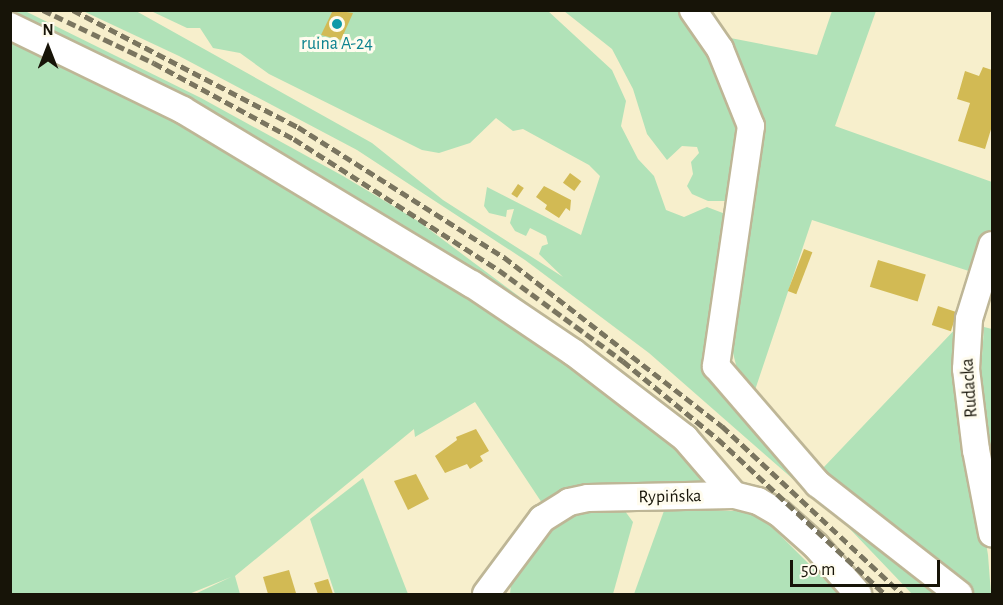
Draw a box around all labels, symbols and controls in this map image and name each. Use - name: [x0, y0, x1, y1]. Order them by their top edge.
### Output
- marker: ruina A-24: [330, 17, 344, 31]
- north arrow: [18, 18, 78, 78]
- text: N: [42, 22, 54, 38]
- place label: ruina A-24: [301, 33, 373, 55]
- street label: Rudacka: [957, 358, 983, 418]
- street label: Rypińska: [638, 486, 702, 508]
- scale bar: [793, 548, 943, 586]
- text: 50 m: [801, 561, 835, 579]

